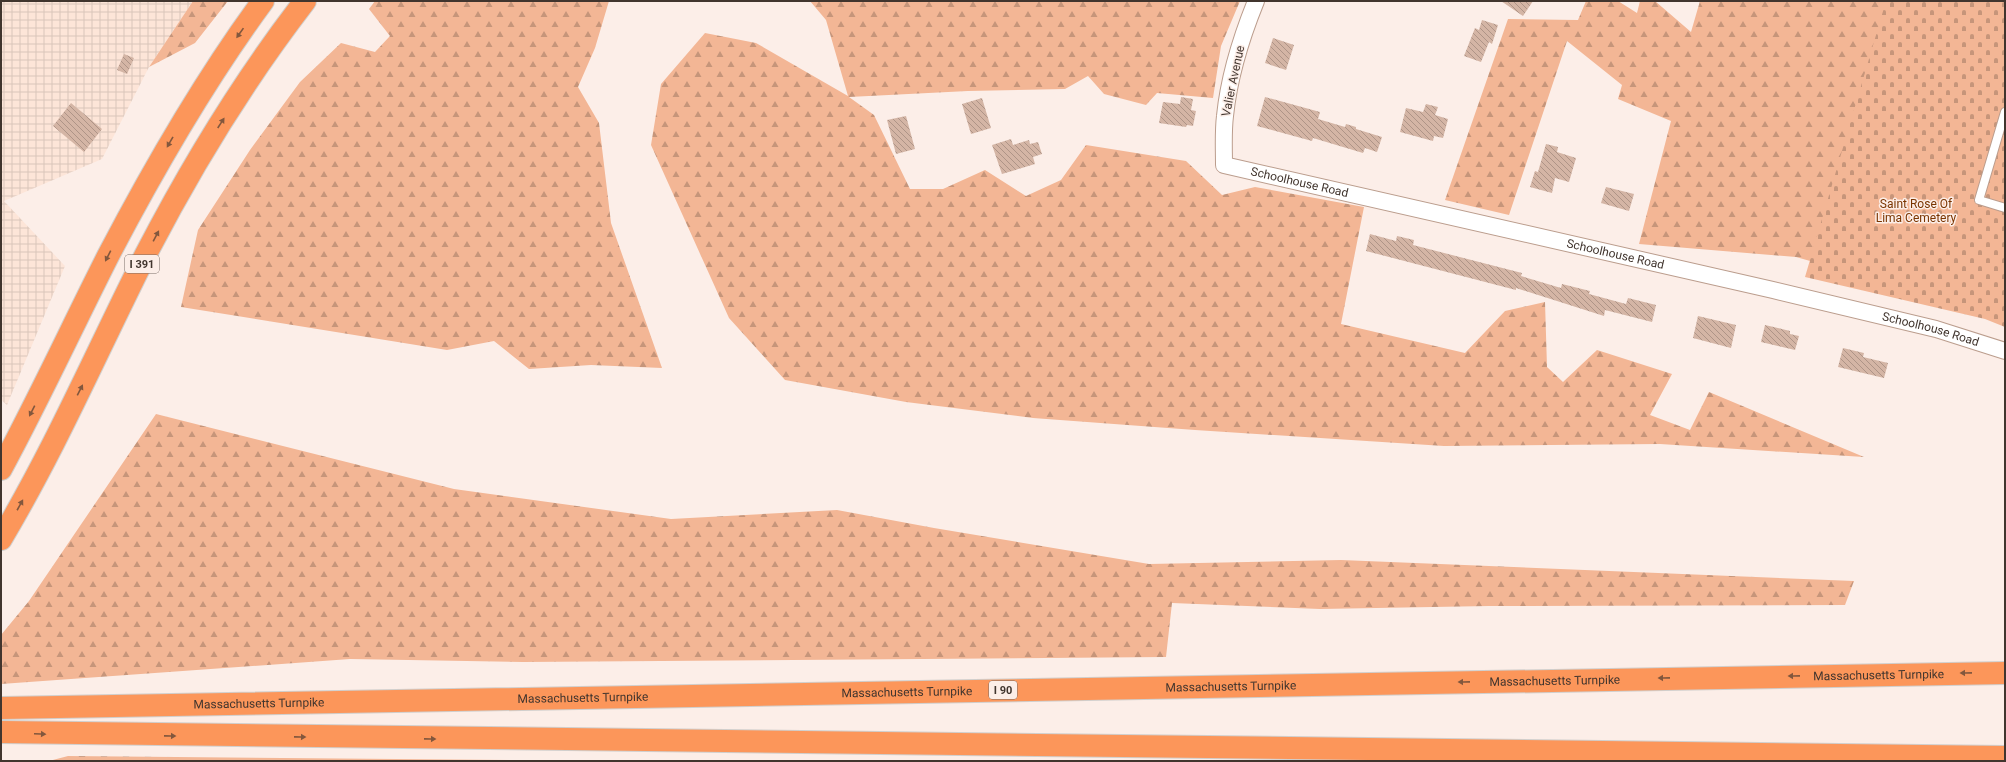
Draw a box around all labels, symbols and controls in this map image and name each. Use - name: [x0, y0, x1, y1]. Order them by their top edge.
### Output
- one-way arrow: [236, 27, 244, 38]
- street label: Valier Avenue: [1219, 44, 1247, 118]
- one-way arrow: [217, 118, 225, 128]
- one-way arrow: [167, 136, 174, 148]
- street label: Schoolhouse Road: [1249, 164, 1350, 200]
- park label: Saint Rose Of Lima Cemetery: [1876, 197, 1957, 225]
- one-way arrow: [153, 230, 159, 242]
- street label: Schoolhouse Road: [1565, 236, 1666, 272]
- one-way arrow: [105, 251, 112, 262]
- road number: I 391: [125, 255, 159, 273]
- street label: Schoolhouse Road: [1881, 309, 1981, 349]
- one-way arrow: [77, 384, 83, 396]
- one-way arrow: [29, 405, 35, 416]
- one-way arrow: [17, 500, 24, 511]
- street label: Massachusetts Turnpike: [1813, 667, 1944, 683]
- one-way arrow: [1959, 670, 1972, 676]
- one-way arrow: [1788, 672, 1800, 679]
- street label: Massachusetts Turnpike: [1489, 673, 1620, 689]
- one-way arrow: [1657, 675, 1670, 681]
- street label: Massachusetts Turnpike: [1165, 678, 1296, 695]
- one-way arrow: [1457, 679, 1470, 685]
- road number: I 90: [989, 681, 1017, 699]
- street label: Massachusetts Turnpike: [841, 684, 972, 700]
- street label: Massachusetts Turnpike: [517, 690, 648, 706]
- street label: Massachusetts Turnpike: [193, 695, 324, 712]
- one-way arrow: [34, 730, 46, 737]
- one-way arrow: [164, 733, 177, 739]
- one-way arrow: [294, 734, 307, 740]
- one-way arrow: [424, 736, 437, 742]

